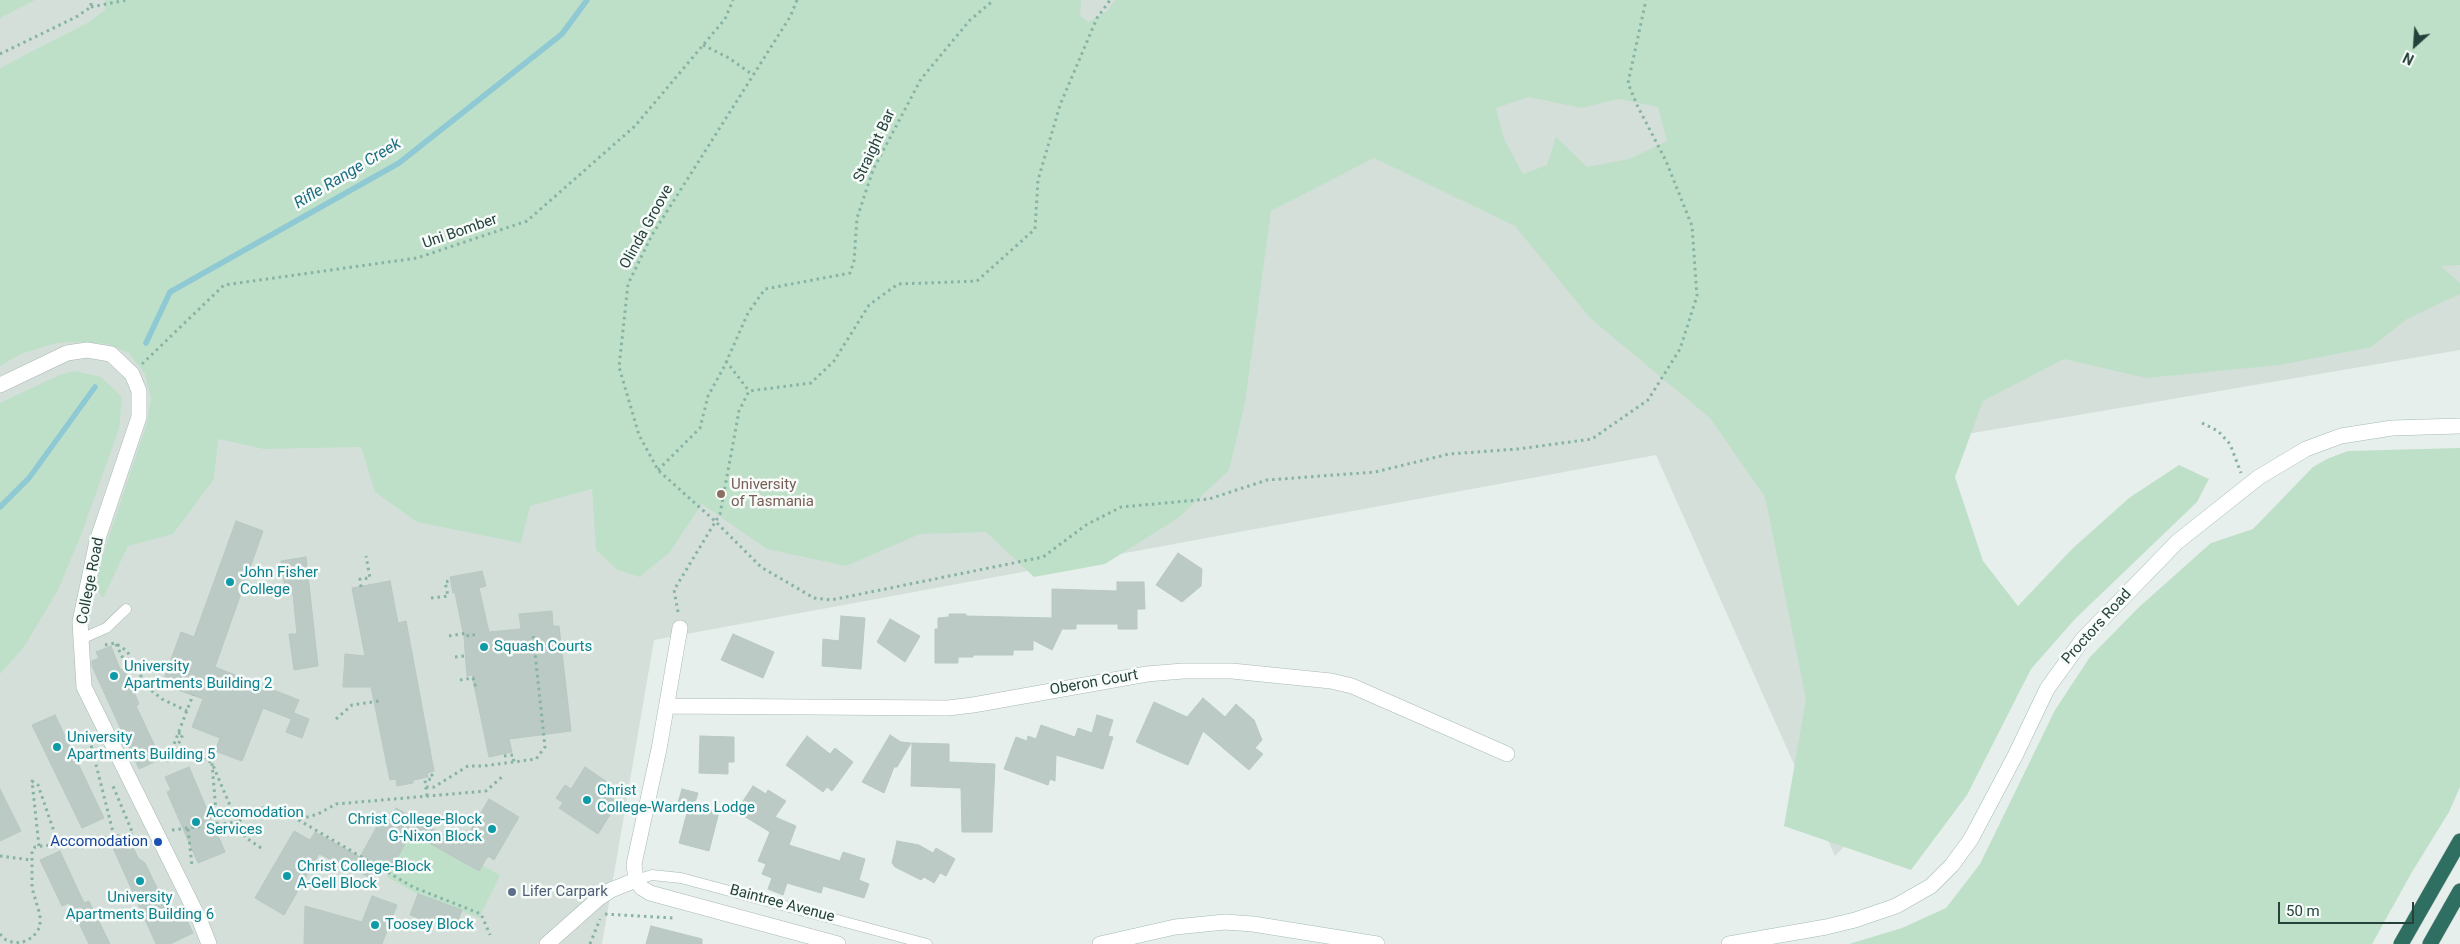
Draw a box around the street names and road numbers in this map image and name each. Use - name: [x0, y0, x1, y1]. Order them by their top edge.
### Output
- street label: Straight Bar: [850, 107, 900, 185]
- street label: Olinda Groove: [616, 182, 678, 272]
- street label: Uni Bomber: [420, 211, 500, 253]
- street label: College Road: [74, 536, 108, 626]
- street label: Proctors Road: [2059, 586, 2135, 668]
- street label: Oberon Court: [1049, 666, 1139, 700]
- street label: Baintree Avenue: [728, 881, 836, 927]

